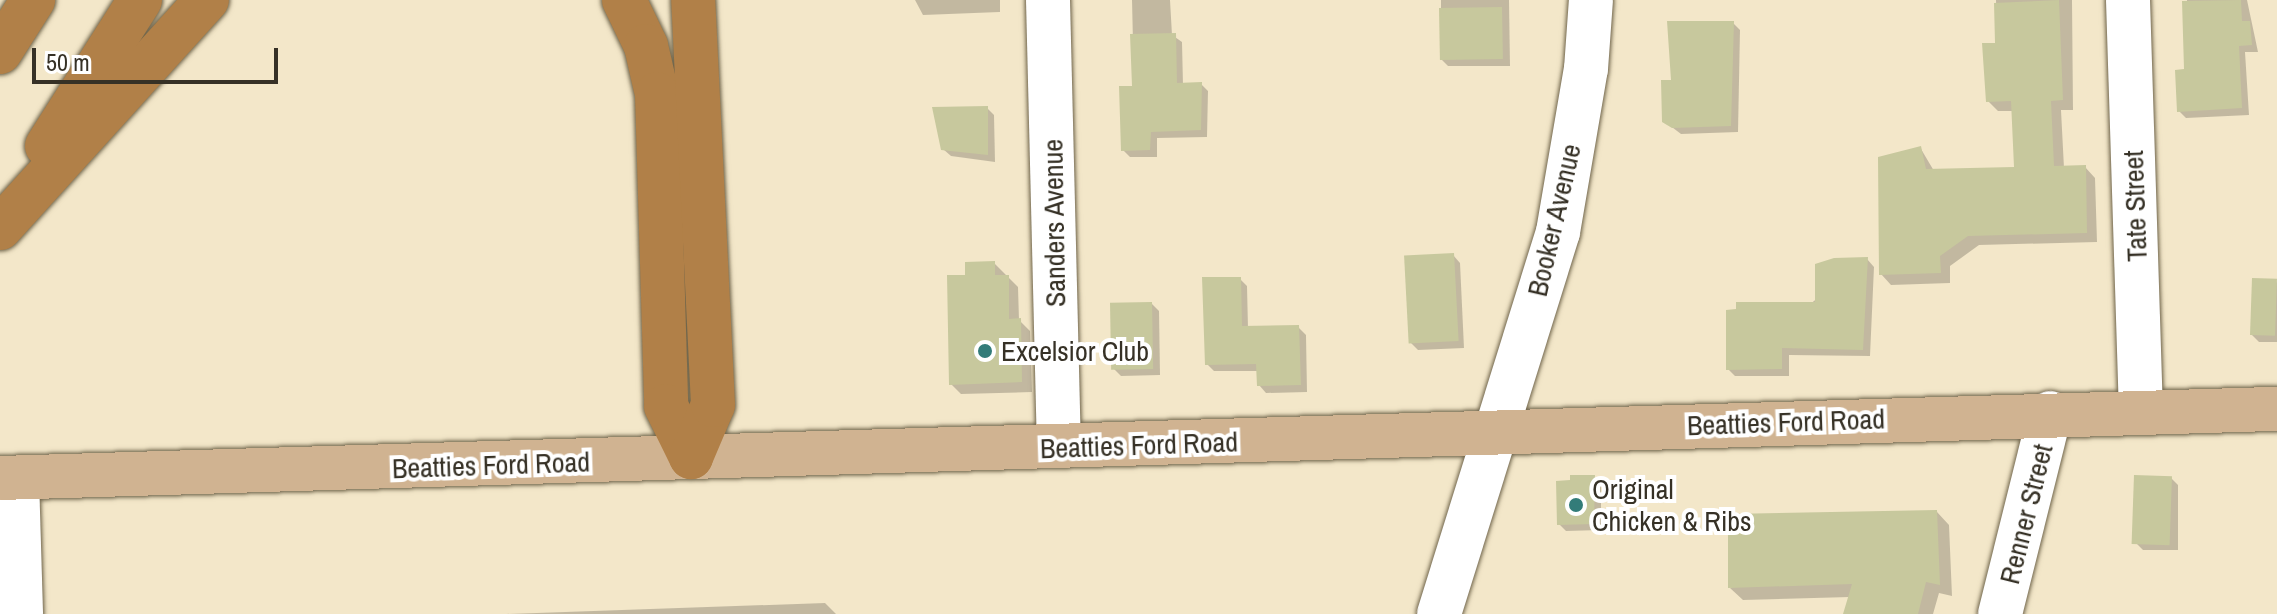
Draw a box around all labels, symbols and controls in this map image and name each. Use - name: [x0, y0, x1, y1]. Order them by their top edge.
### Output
- scale bar: [36, 32, 282, 82]
- text: 50 m: [46, 46, 90, 78]
- street label: Sanders Avenue: [1036, 138, 1072, 308]
- street label: Booker Avenue: [1520, 140, 1588, 300]
- street label: Tate Street: [2116, 150, 2154, 262]
- place label: Excelsior Club: [1001, 334, 1149, 368]
- marker: Excelsior Club: [976, 342, 994, 360]
- street label: Beatties Ford Road: [1686, 402, 1886, 442]
- street label: Beatties Ford Road: [1039, 425, 1239, 465]
- street label: Renner Street: [1992, 441, 2060, 587]
- street label: Beatties Ford Road: [391, 445, 591, 485]
- place label: Original Chicken & Ribs: [1592, 472, 1752, 538]
- marker: Original Chicken & Ribs: [1567, 496, 1585, 514]

